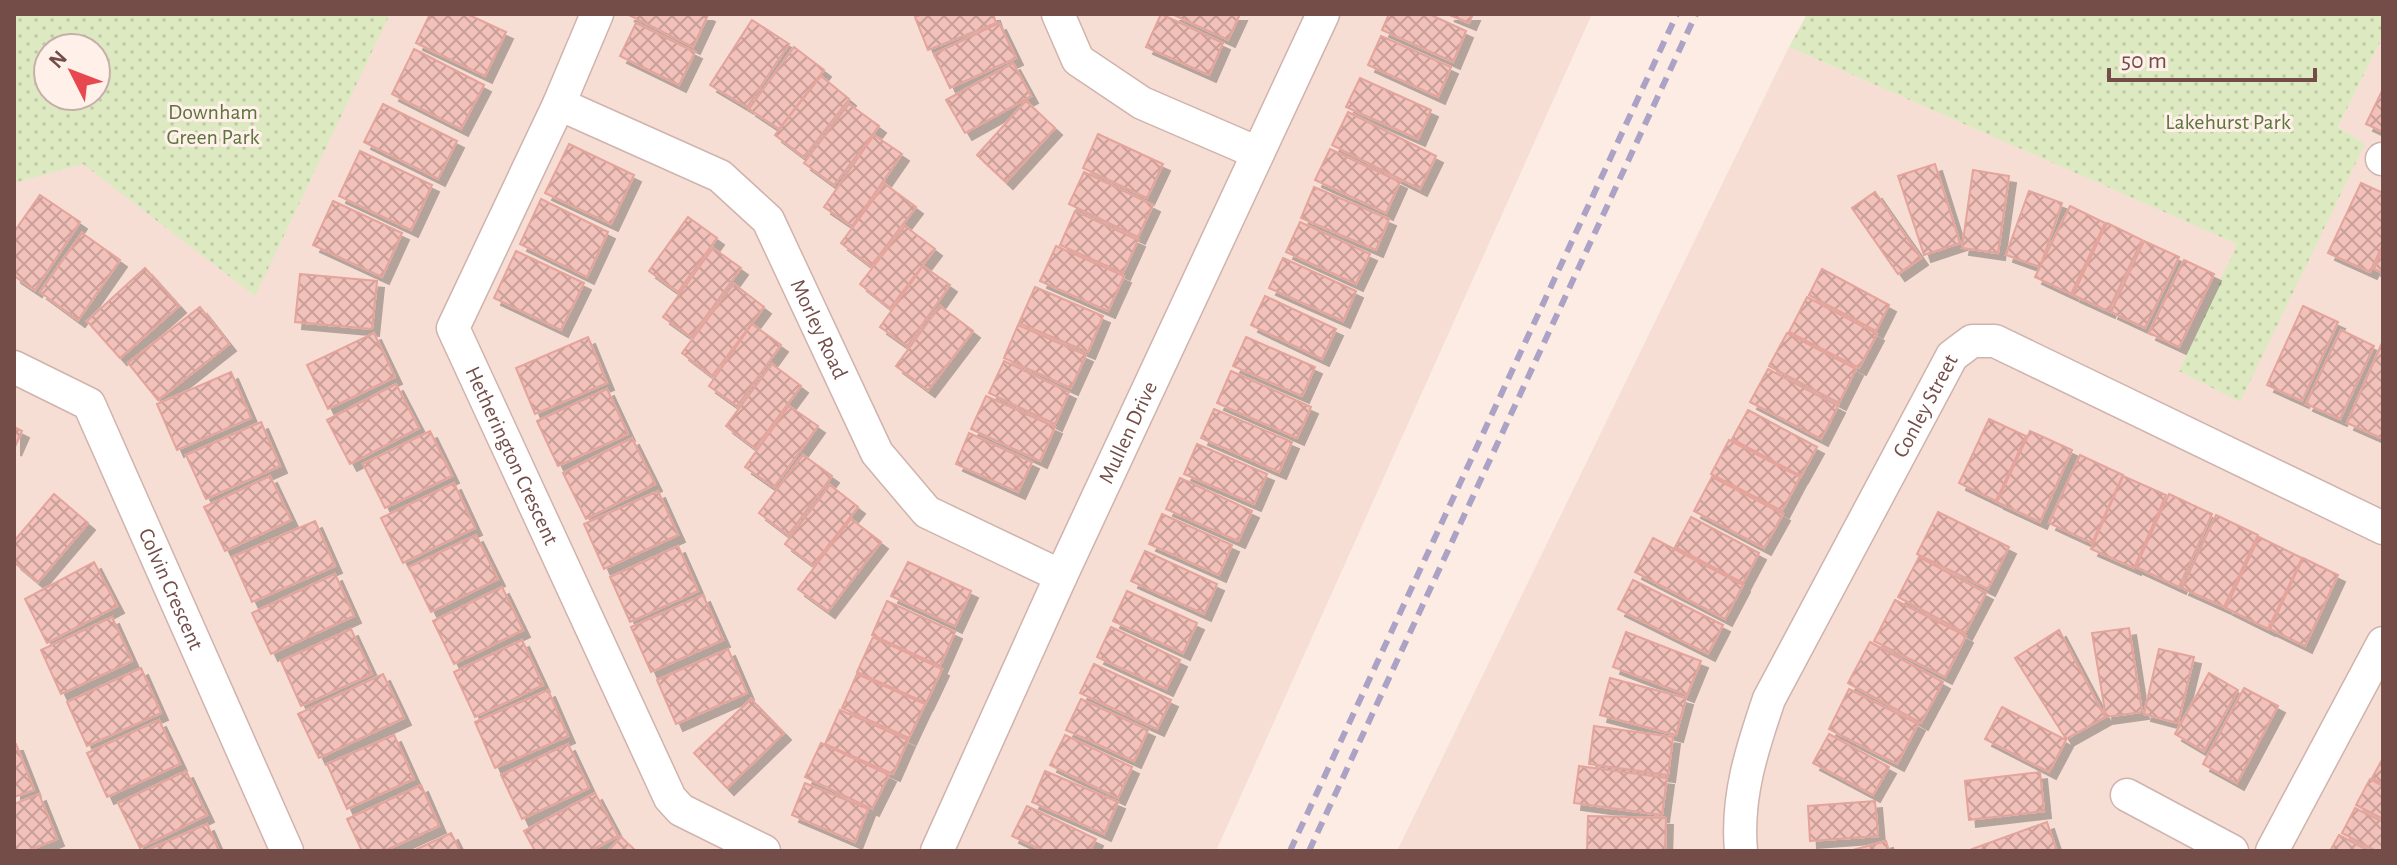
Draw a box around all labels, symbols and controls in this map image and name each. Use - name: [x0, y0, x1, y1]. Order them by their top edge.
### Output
- north arrow: [32, 32, 112, 112]
- scale bar: [2109, 32, 2315, 82]
- text: N: [45, 46, 71, 72]
- text: 50 m: [2121, 49, 2167, 73]
- park label: Downham Green Park: [166, 101, 260, 148]
- park label: Lakehurst Park: [2165, 111, 2291, 133]
- street label: Morley Road: [786, 276, 852, 382]
- street label: Conley Street: [1889, 351, 1962, 461]
- street label: Hetherington Crescent: [461, 363, 562, 548]
- street label: Mullen Drive: [1095, 378, 1161, 487]
- street label: Colvin Crescent: [135, 525, 207, 653]

